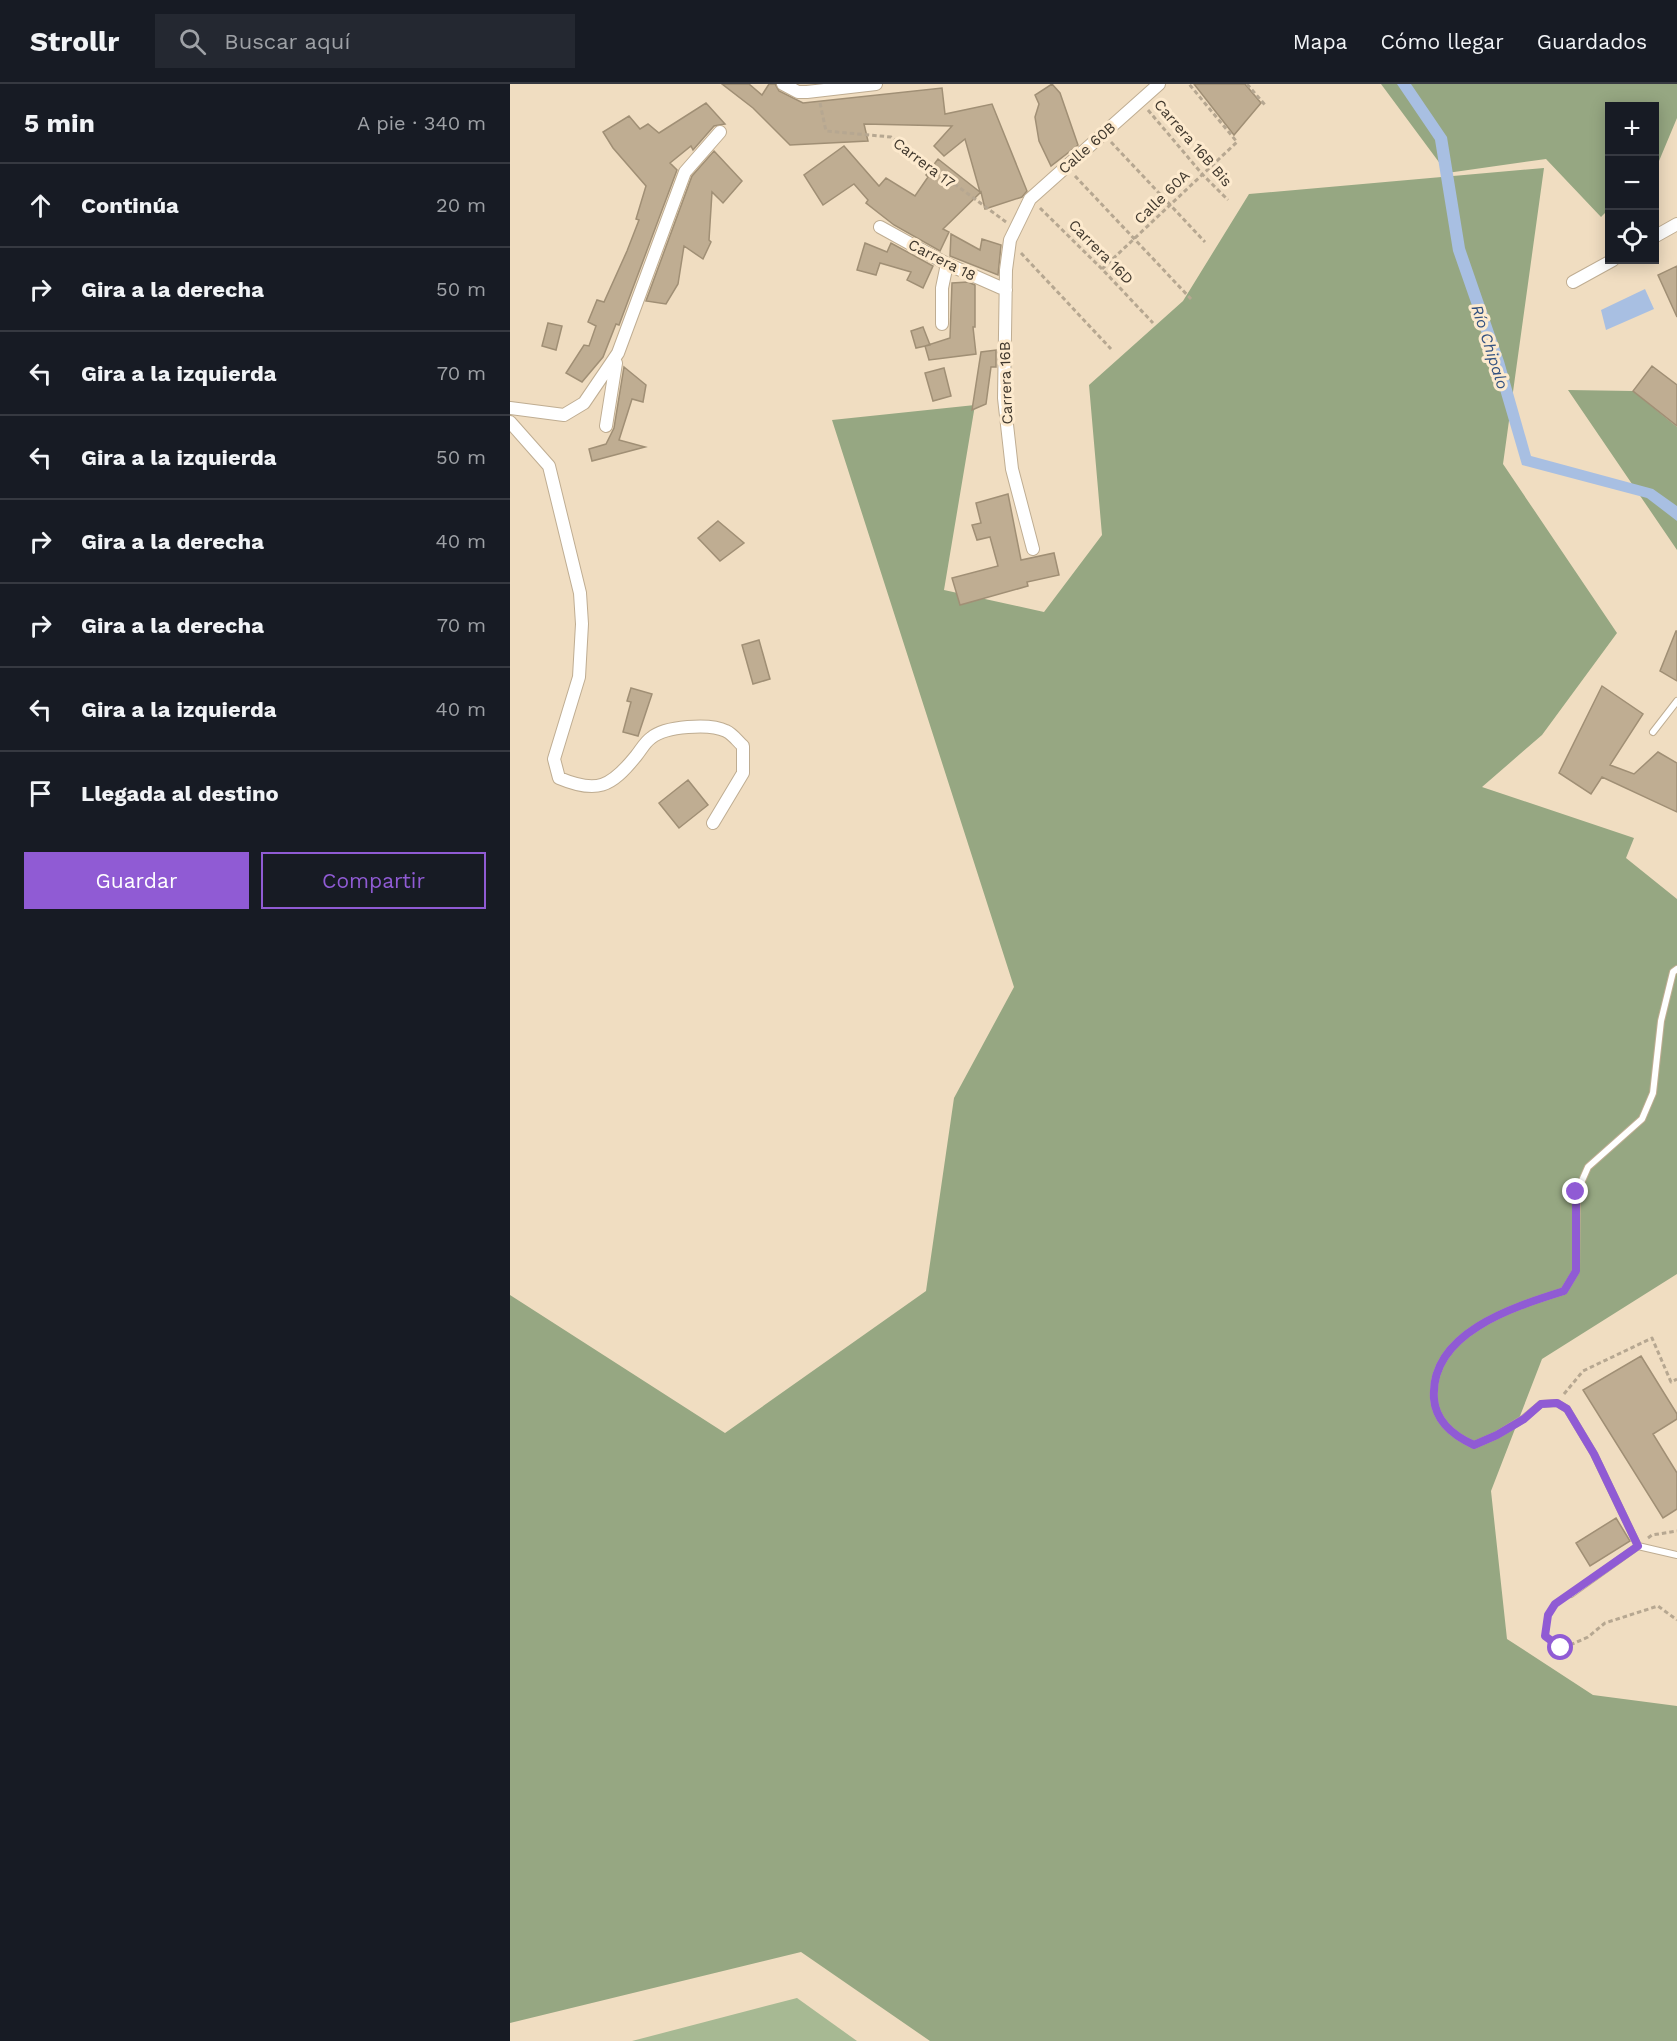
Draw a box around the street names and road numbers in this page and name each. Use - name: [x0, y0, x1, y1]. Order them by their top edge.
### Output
- street label: Carrera 16B Bis: [1150, 96, 1236, 190]
- street label: Calle 60B: [1055, 118, 1119, 178]
- street label: Carrera 17: [890, 134, 958, 192]
- street label: Calle 60A: [1131, 166, 1194, 228]
- street label: Carrera 16D: [1065, 216, 1137, 288]
- street label: Carrera 18: [905, 235, 979, 285]
- street label: Carrera 16B: [996, 341, 1016, 425]

